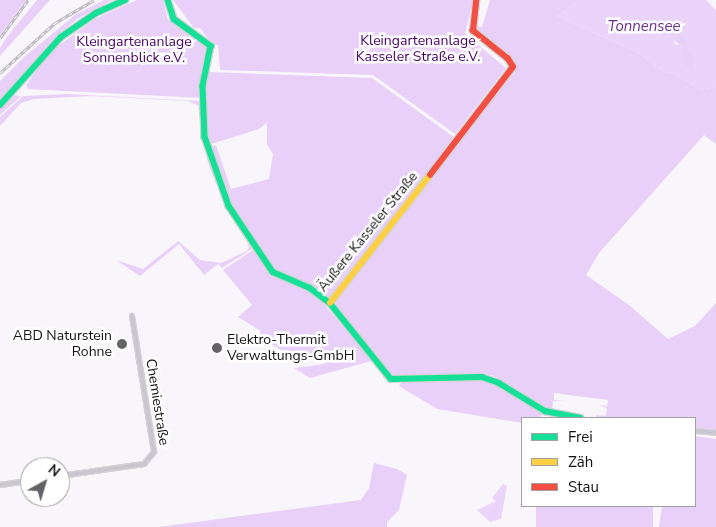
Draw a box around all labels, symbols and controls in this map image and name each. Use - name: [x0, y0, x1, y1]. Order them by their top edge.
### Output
- water label: Tonnensee: [608, 18, 680, 36]
- park label: Kleingartenanlage Kasseler Straße e.V.: [356, 33, 480, 65]
- park label: Kleingartenanlage Sonnenblick e.V.: [76, 34, 192, 66]
- street label: Äußere Kasseler Straße: [315, 169, 421, 295]
- place label: ABD Naturstein Rohne: [13, 328, 112, 361]
- place label: Elektro-Thermit Verwaltungs-GmbH: [227, 332, 354, 364]
- marker: ABD Naturstein Rohne: [116, 338, 128, 350]
- marker: Elektro-Thermit Verwaltungs-GmbH: [211, 342, 223, 354]
- street label: Chemiestraße: [142, 357, 172, 447]
- legend: [521, 417, 696, 507]
- text: Frei: [568, 427, 593, 447]
- text: Zäh: [568, 452, 593, 472]
- north arrow: [20, 457, 70, 507]
- text: N: [44, 460, 64, 481]
- text: Stau: [568, 477, 599, 497]

